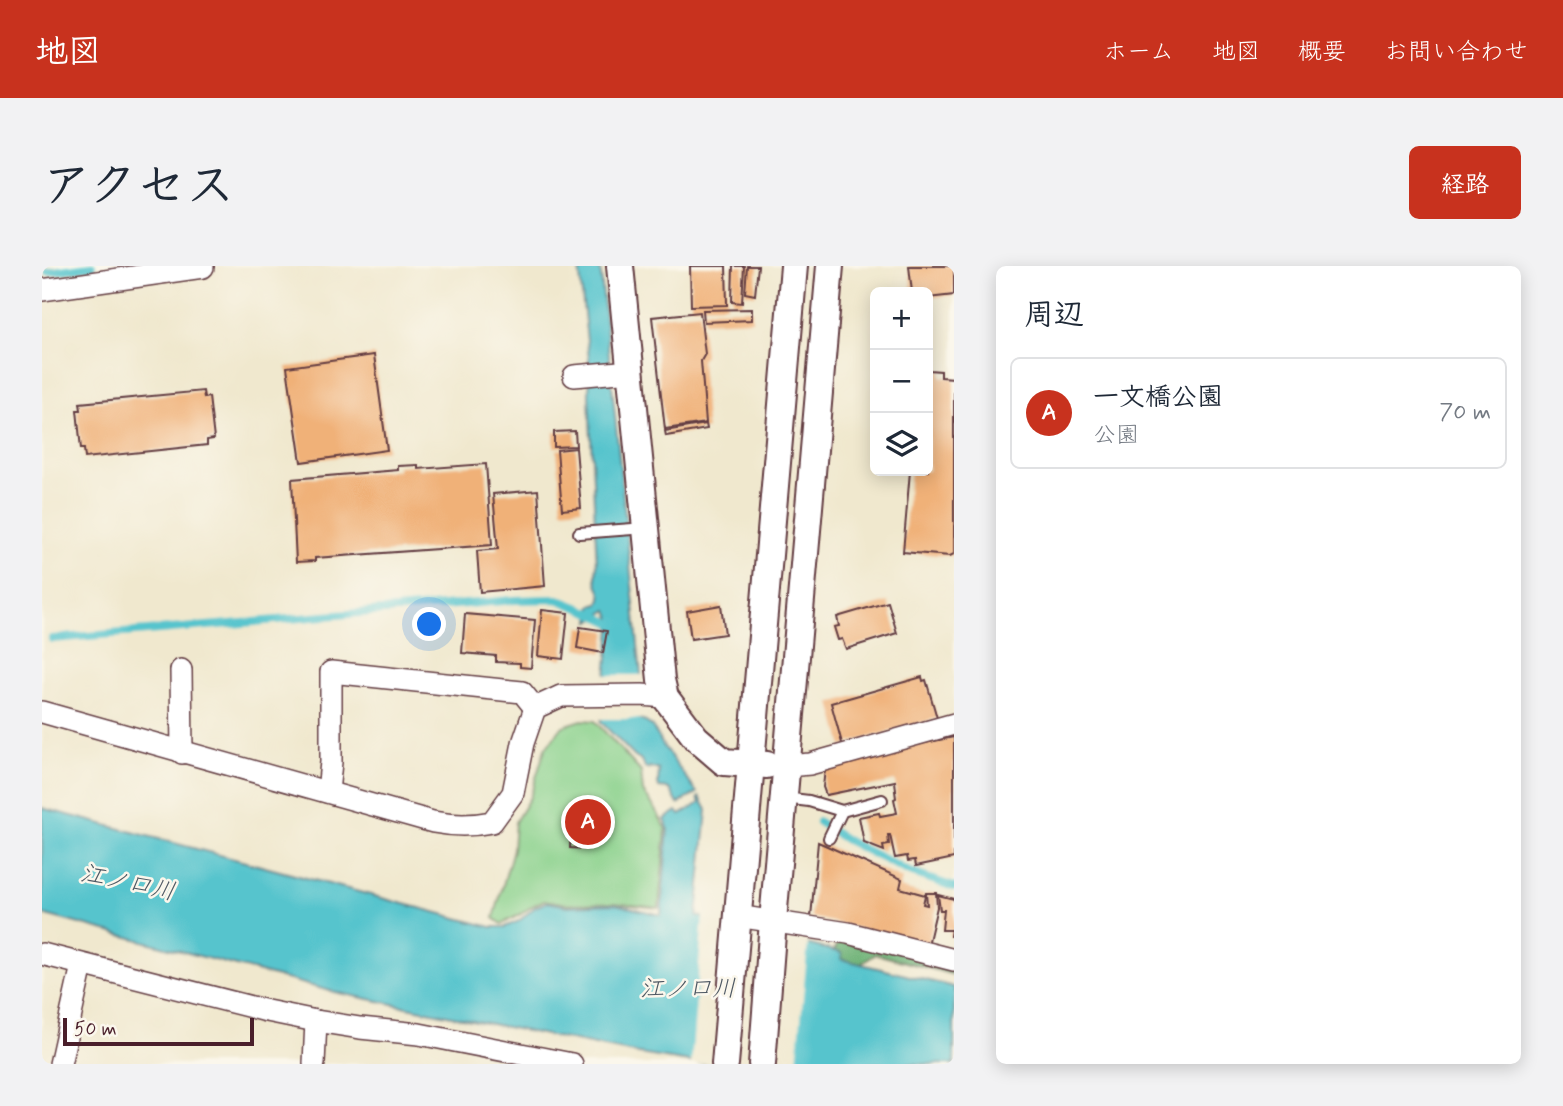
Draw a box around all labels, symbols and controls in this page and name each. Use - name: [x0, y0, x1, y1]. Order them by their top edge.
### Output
- text: 地図: [35, 31, 101, 75]
- text: ホーム: [1103, 37, 1174, 68]
- text: 地図: [1212, 37, 1260, 68]
- text: 概要: [1298, 37, 1346, 68]
- text: お問い合わせ: [1384, 37, 1528, 68]
- button: 経路: [1409, 146, 1521, 219]
- text: アクセス: [42, 155, 235, 220]
- map controls: [870, 287, 933, 476]
- button: +: [870, 287, 933, 350]
- text: 周辺: [1024, 296, 1084, 335]
- button: −: [870, 350, 933, 413]
- text: 一文橋公園: [1093, 381, 1223, 415]
- text: A: [1041, 398, 1057, 428]
- text: 70 m: [1439, 398, 1491, 428]
- button: layers: [870, 413, 933, 476]
- text: 公園: [1093, 421, 1139, 451]
- your location: [412, 607, 446, 641]
- pin: A: [565, 796, 611, 848]
- water label: 江ノ口川: [78, 858, 178, 909]
- water label: 江ノ口川: [640, 974, 736, 1005]
- scale bar: [63, 1015, 254, 1047]
- text: 50 m: [74, 1017, 117, 1042]

